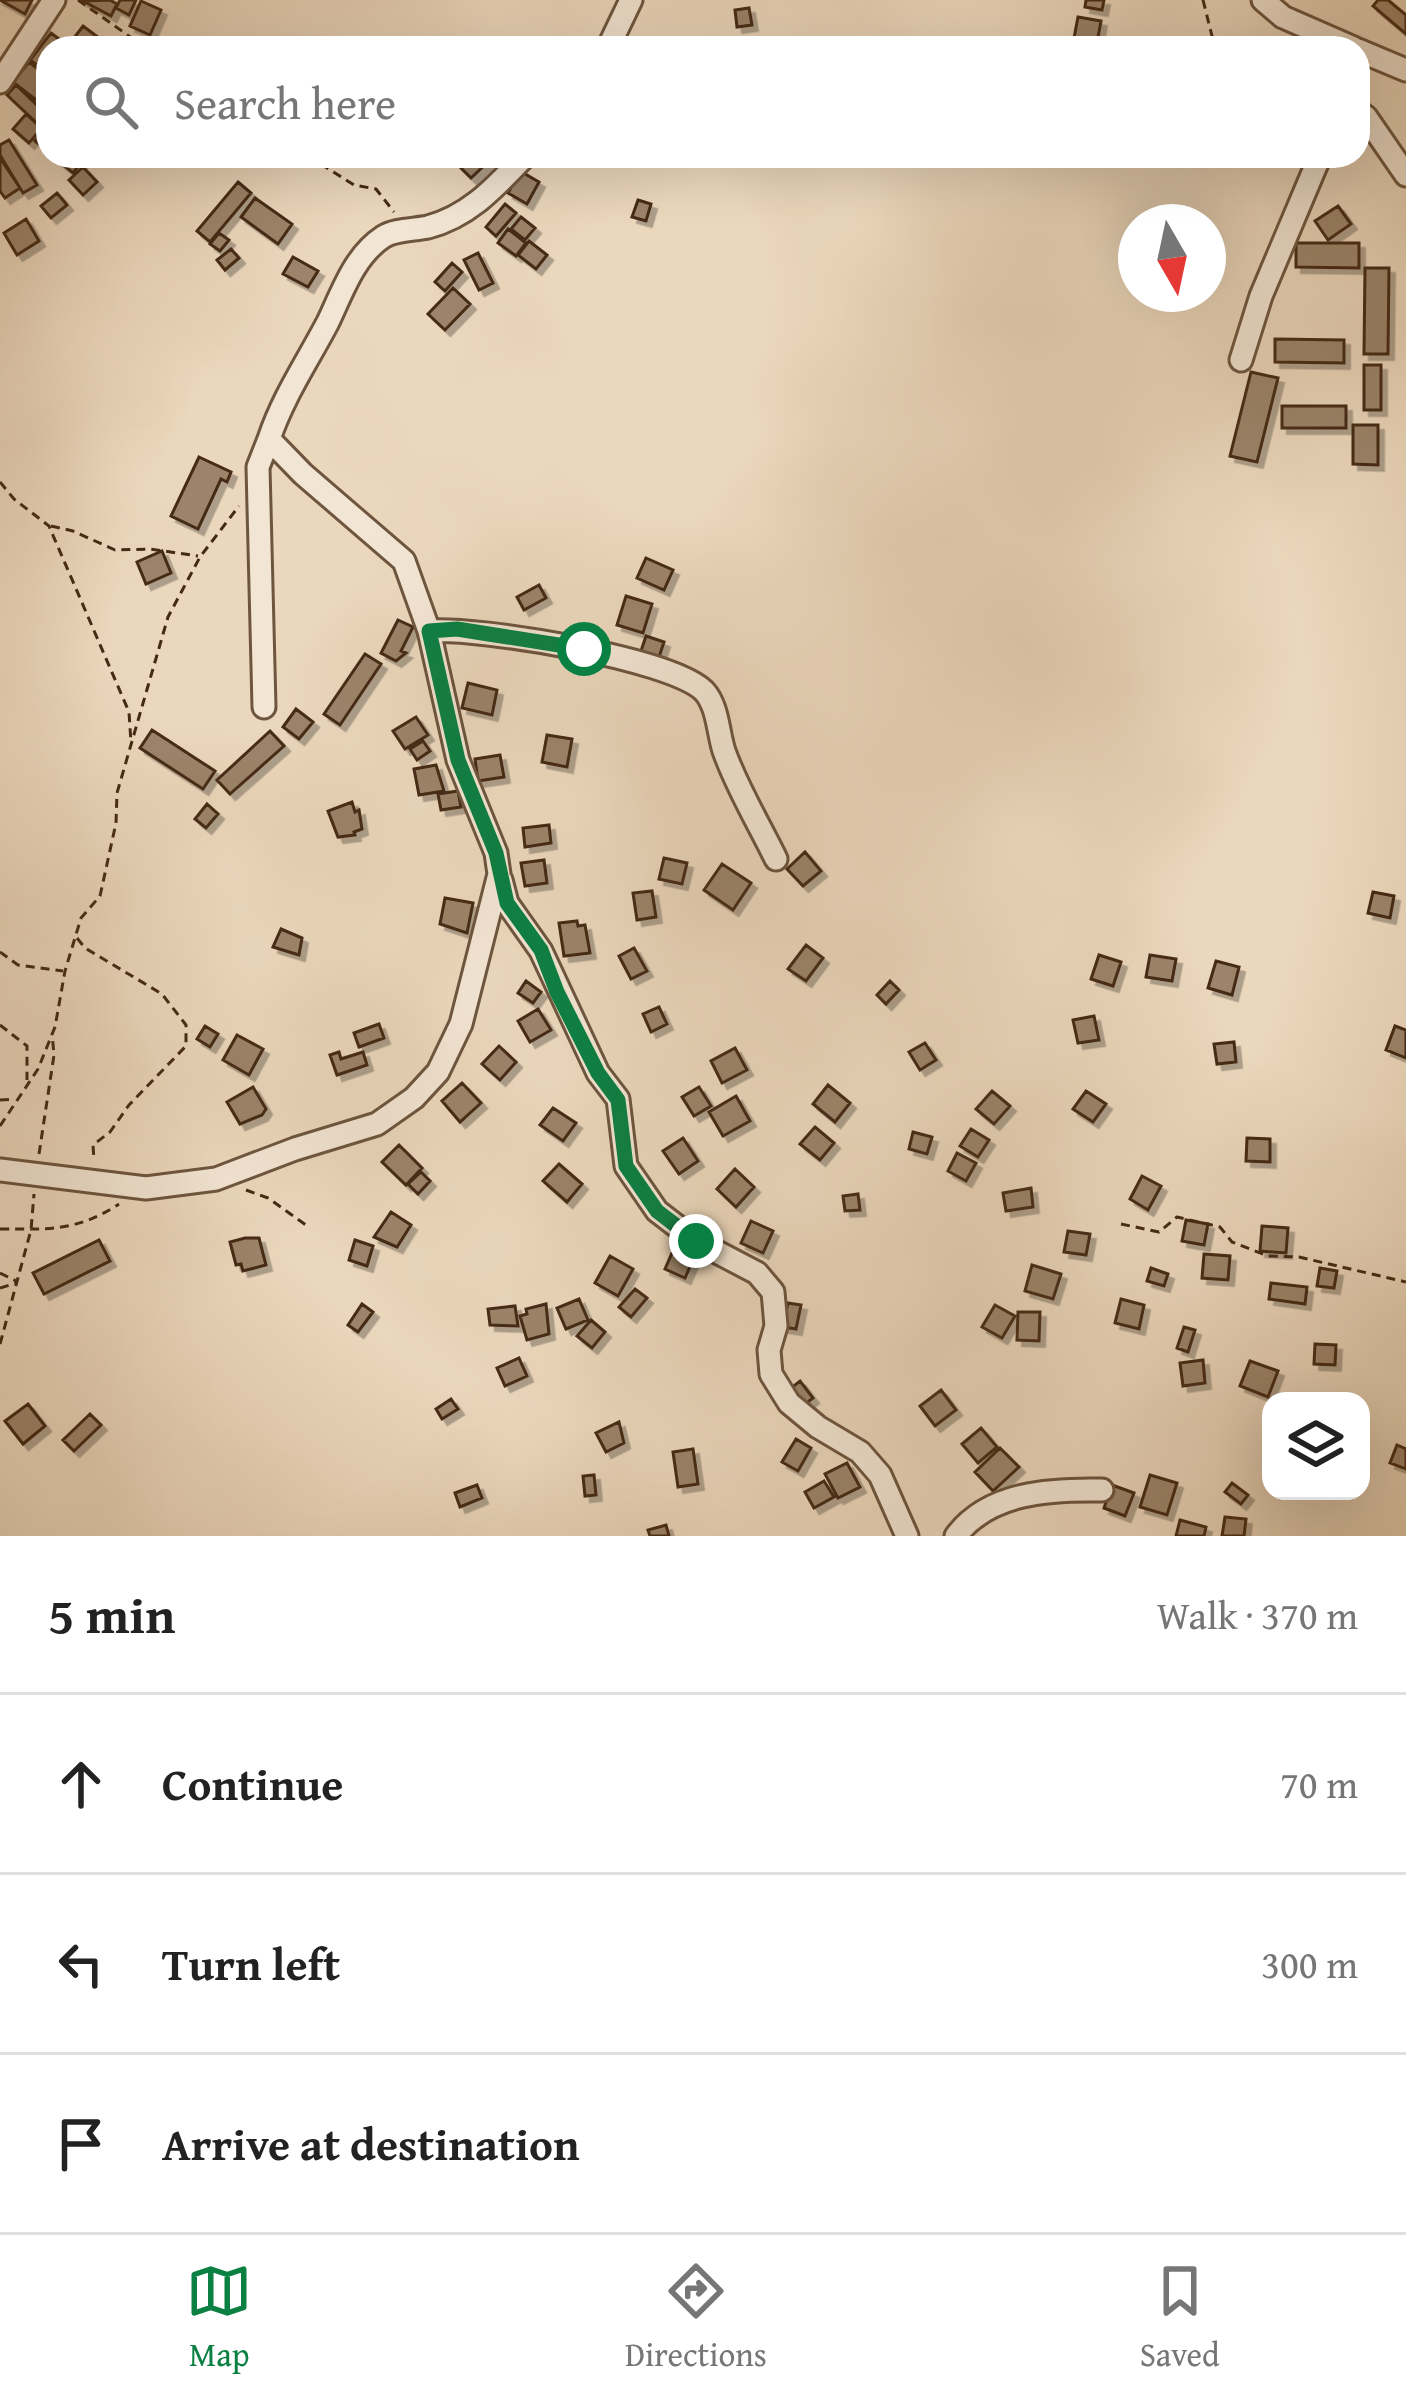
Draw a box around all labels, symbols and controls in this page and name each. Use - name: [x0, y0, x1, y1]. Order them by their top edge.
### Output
- search box: [36, 36, 1370, 168]
- icon: search: [78, 69, 144, 135]
- text: Search here: [174, 70, 396, 135]
- north arrow: [1118, 204, 1226, 312]
- route start: [557, 622, 611, 676]
- route end: [669, 1214, 723, 1268]
- map controls: [1262, 1392, 1370, 1500]
- button: layers: [1262, 1392, 1370, 1500]
- text: 5 min: [48, 1577, 175, 1652]
- text: Walk · 370 m: [1157, 1586, 1358, 1643]
- icon: ahead: [48, 1751, 114, 1817]
- text: Continue: [162, 1751, 343, 1816]
- text: 70 m: [1280, 1755, 1358, 1812]
- icon: left: [48, 1931, 114, 1997]
- text: Turn left: [162, 1931, 340, 1996]
- text: 300 m: [1261, 1935, 1358, 1992]
- icon: arrive: [48, 2111, 114, 2177]
- text: Arrive at destination: [162, 2111, 580, 2176]
- tab: Map: [186, 2258, 252, 2378]
- tab: Directions: [625, 2258, 767, 2378]
- tab: Saved: [1140, 2258, 1220, 2378]

